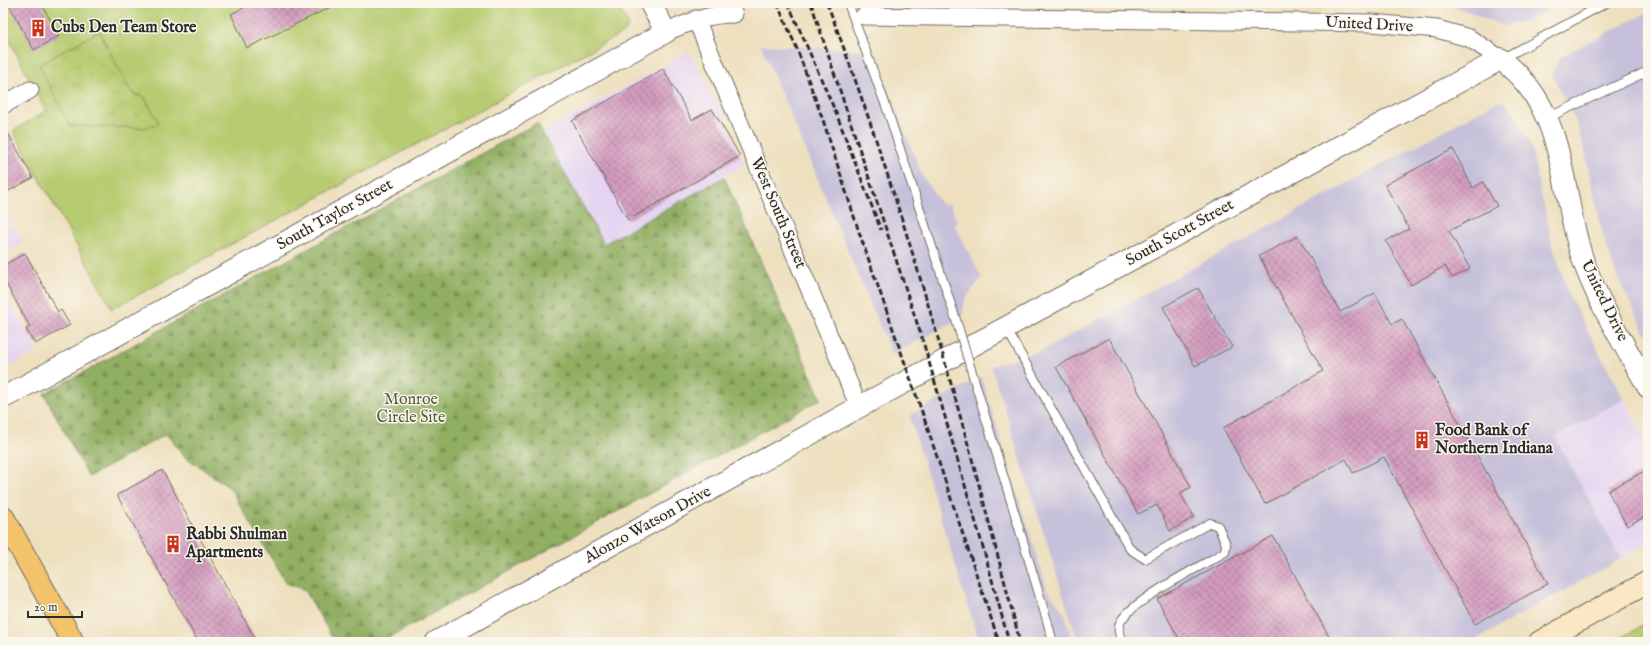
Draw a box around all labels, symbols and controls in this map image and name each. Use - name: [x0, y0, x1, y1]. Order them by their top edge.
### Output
- street label: United Drive: [1325, 13, 1413, 37]
- building icon: Cubs Den Team Store: [28, 18, 48, 38]
- place label: Cubs Den Team Store: [51, 18, 197, 38]
- street label: West South Street: [746, 154, 811, 272]
- street label: South Taylor Street: [274, 175, 397, 255]
- street label: South Scott Street: [1122, 195, 1238, 271]
- street label: United Drive: [1576, 257, 1632, 345]
- park label: Monroe Circle Site: [377, 390, 445, 428]
- place label: Food Bank of Northern Indiana: [1434, 421, 1554, 459]
- building icon: Food Bank of Northern Indiana: [1412, 430, 1432, 450]
- street label: Alonzo Watson Drive: [580, 482, 715, 569]
- place label: Rabbi Shulman Apartments: [185, 525, 287, 563]
- building icon: Rabbi Shulman Apartments: [163, 534, 183, 554]
- scale bar: [28, 593, 82, 619]
- text: 20 m: [34, 600, 57, 615]

